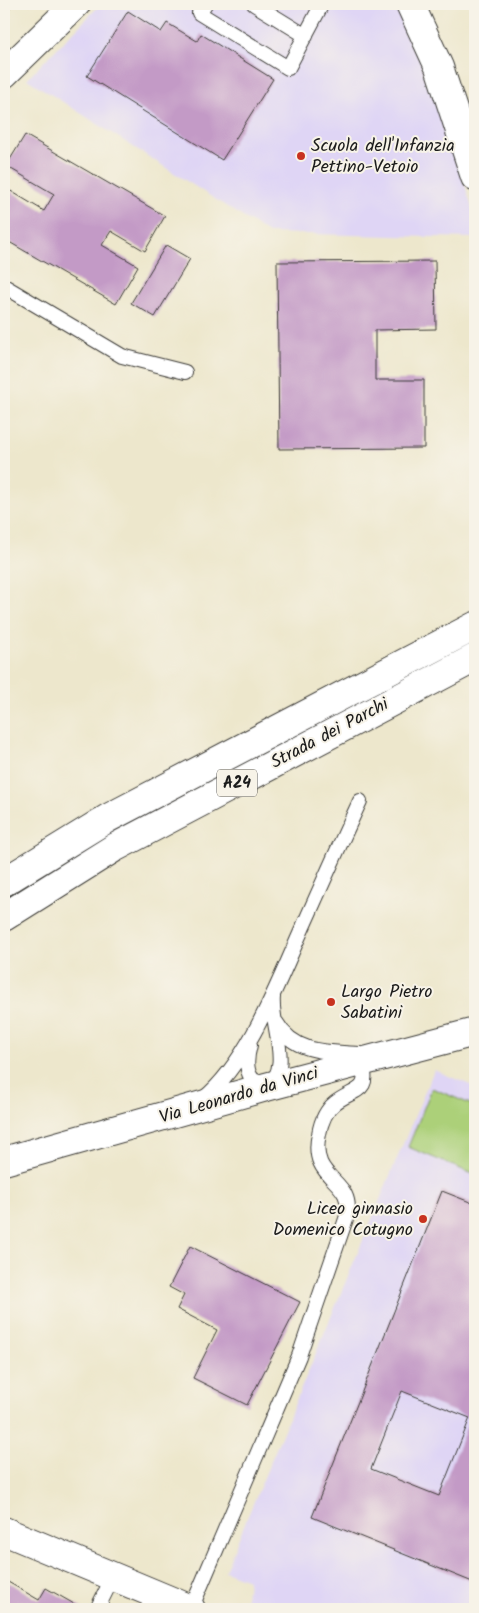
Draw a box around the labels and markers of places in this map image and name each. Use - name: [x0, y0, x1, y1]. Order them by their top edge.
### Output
- place label: Scuola dell'Infanzia Pettino-Vetoio: [311, 132, 455, 182]
- marker: Scuola dell'Infanzia Pettino-Vetoio: [295, 150, 307, 162]
- place label: Largo Pietro Sabatini: [341, 978, 432, 1028]
- marker: Largo Pietro Sabatini: [325, 996, 337, 1008]
- place label: Liceo ginnasio Domenico Cotugno: [273, 1195, 413, 1245]
- marker: Liceo ginnasio Domenico Cotugno: [417, 1213, 429, 1225]

